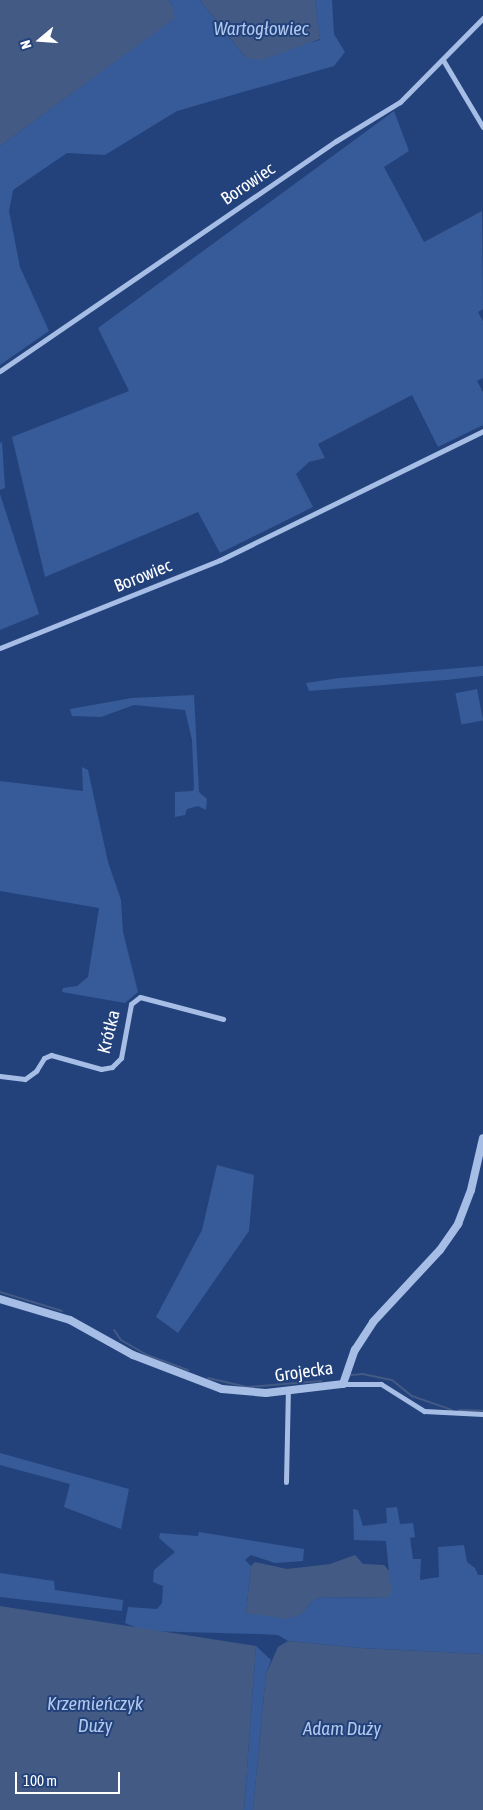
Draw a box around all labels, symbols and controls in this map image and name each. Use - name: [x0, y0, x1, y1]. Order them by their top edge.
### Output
- north arrow: [15, 15, 65, 65]
- water label: Wartogłowiec: [213, 18, 309, 40]
- text: N: [17, 38, 35, 51]
- street label: Borowiec: [217, 158, 279, 210]
- street label: Borowiec: [111, 555, 175, 597]
- street label: Krótka: [93, 1008, 125, 1056]
- street label: Grojecka: [274, 1357, 334, 1387]
- water label: Krzemieńczyk Duży: [47, 1693, 143, 1737]
- water label: Adam Duży: [303, 1718, 381, 1740]
- scale bar: [18, 1762, 122, 1794]
- text: 100 m: [23, 1772, 57, 1789]

